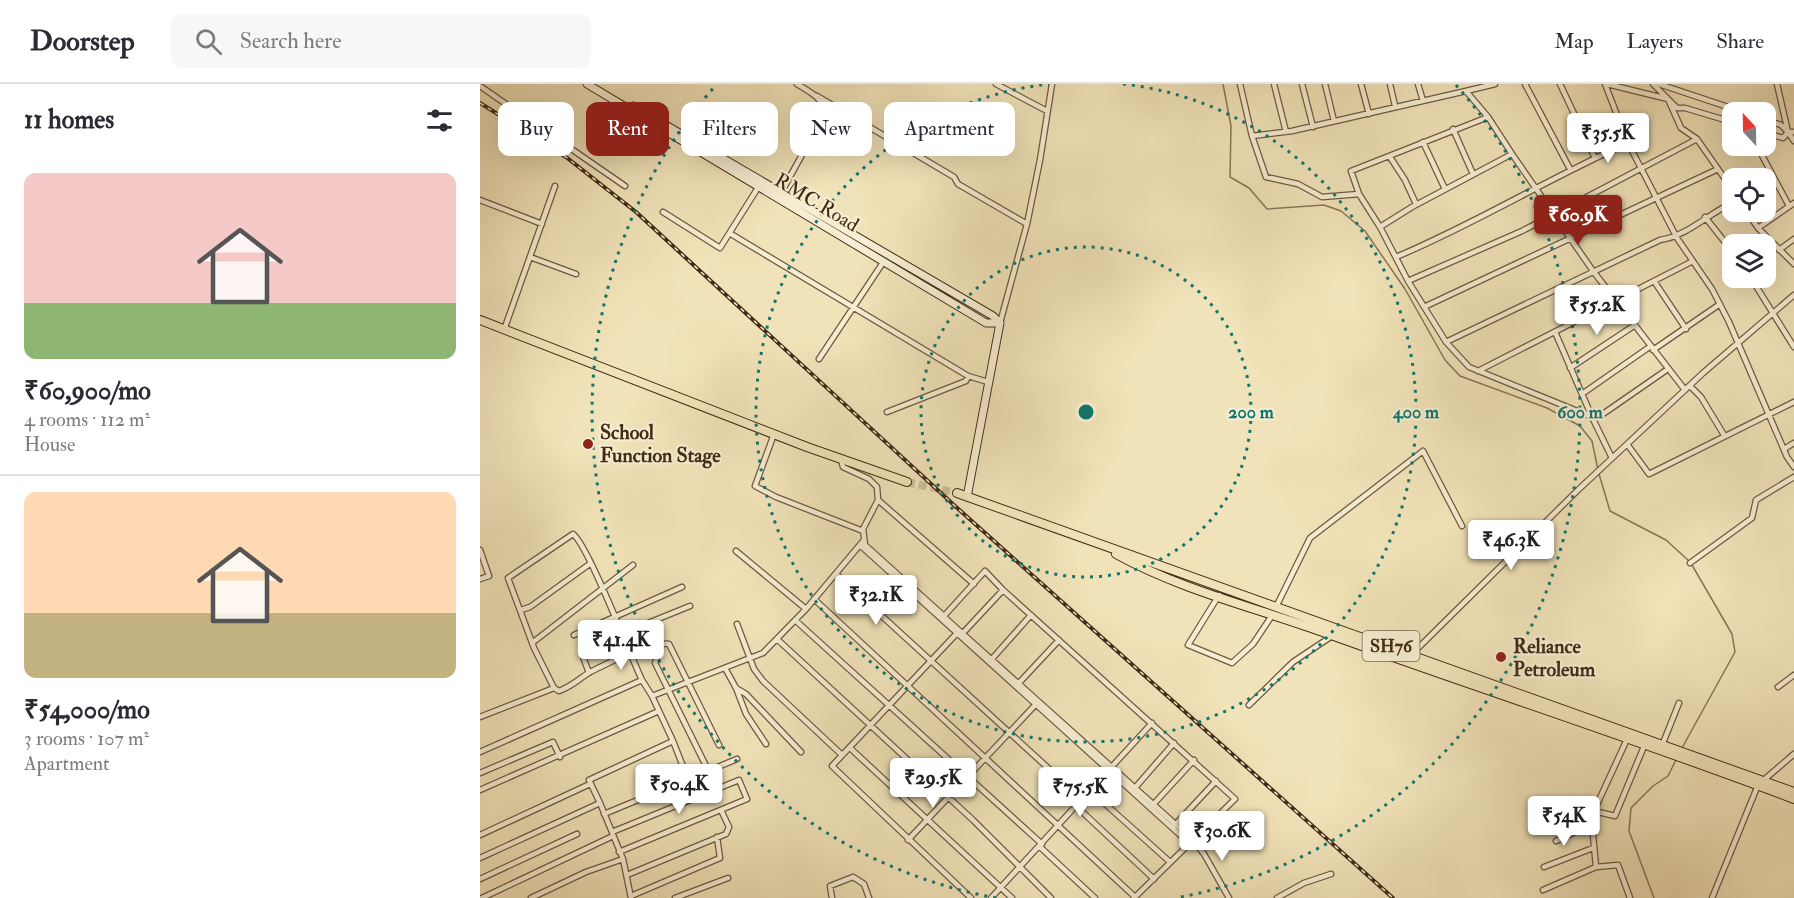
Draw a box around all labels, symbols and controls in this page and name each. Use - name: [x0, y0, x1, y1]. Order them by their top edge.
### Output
- search box: [171, 14, 591, 68]
- text: Doorstep: [30, 24, 135, 59]
- icon: search: [192, 25, 225, 58]
- text: Search here: [240, 27, 341, 55]
- text: Map: [1554, 28, 1594, 55]
- text: Layers: [1627, 28, 1683, 55]
- text: Share: [1716, 28, 1764, 55]
- chip: Buy: [498, 102, 574, 156]
- chip: Rent: [586, 102, 669, 156]
- chip: Filters: [681, 102, 778, 156]
- chip: New: [790, 102, 872, 156]
- chip: Apartment: [884, 102, 1015, 156]
- north arrow: [1722, 102, 1776, 156]
- map controls: [1722, 102, 1776, 288]
- text: 11 homes: [24, 104, 114, 136]
- icon: filters: [423, 104, 456, 137]
- pin: ₹35.5K: [1559, 113, 1657, 164]
- text: ₹35.5K: [1581, 120, 1635, 145]
- street label: RMC Road: [770, 167, 864, 237]
- button: locate: [1722, 168, 1776, 222]
- pin: ₹60.9K: [1529, 195, 1627, 246]
- text: ₹60.9K: [1548, 202, 1608, 227]
- icon: home: [186, 212, 294, 320]
- button: layers: [1722, 234, 1776, 288]
- pin: ₹55.2K: [1548, 285, 1646, 336]
- text: ₹55.2K: [1569, 292, 1625, 317]
- text: ₹60,900/mo: [24, 375, 151, 407]
- text: 200 m: [1228, 401, 1275, 424]
- text: 400 m: [1392, 401, 1440, 424]
- text: 600 m: [1557, 401, 1604, 424]
- centre of rings: [1076, 402, 1096, 422]
- text: 4 rooms · 112 m²: [24, 407, 150, 432]
- place label: School Function Stage: [600, 420, 721, 469]
- text: House: [24, 432, 75, 457]
- marker: School Function Stage: [581, 437, 595, 451]
- pin: ₹46.3K: [1462, 520, 1560, 571]
- text: ₹46.3K: [1482, 527, 1540, 552]
- icon: home: [186, 531, 294, 639]
- pin: ₹32.1K: [827, 575, 925, 626]
- text: ₹32.1K: [849, 582, 903, 607]
- pin: ₹41.4K: [572, 620, 670, 671]
- text: ₹41.4K: [592, 627, 650, 652]
- road number: SH76: [1362, 631, 1420, 661]
- place label: Reliance Petroleum: [1513, 634, 1596, 682]
- marker: Reliance Petroleum: [1494, 650, 1508, 664]
- text: ₹54,000/mo: [24, 694, 150, 726]
- text: 3 rooms · 107 m²: [24, 726, 149, 751]
- text: Apartment: [24, 751, 109, 776]
- pin: ₹29.5K: [884, 758, 982, 809]
- pin: ₹50.4K: [630, 764, 728, 815]
- text: ₹29.5K: [904, 765, 962, 790]
- pin: ₹75.5K: [1031, 767, 1129, 818]
- text: ₹50.4K: [649, 771, 709, 796]
- text: ₹75.5K: [1052, 774, 1108, 799]
- pin: ₹54K: [1528, 796, 1600, 847]
- text: ₹54K: [1542, 803, 1586, 828]
- pin: ₹30.6K: [1173, 811, 1271, 862]
- text: ₹30.6K: [1193, 818, 1251, 843]

